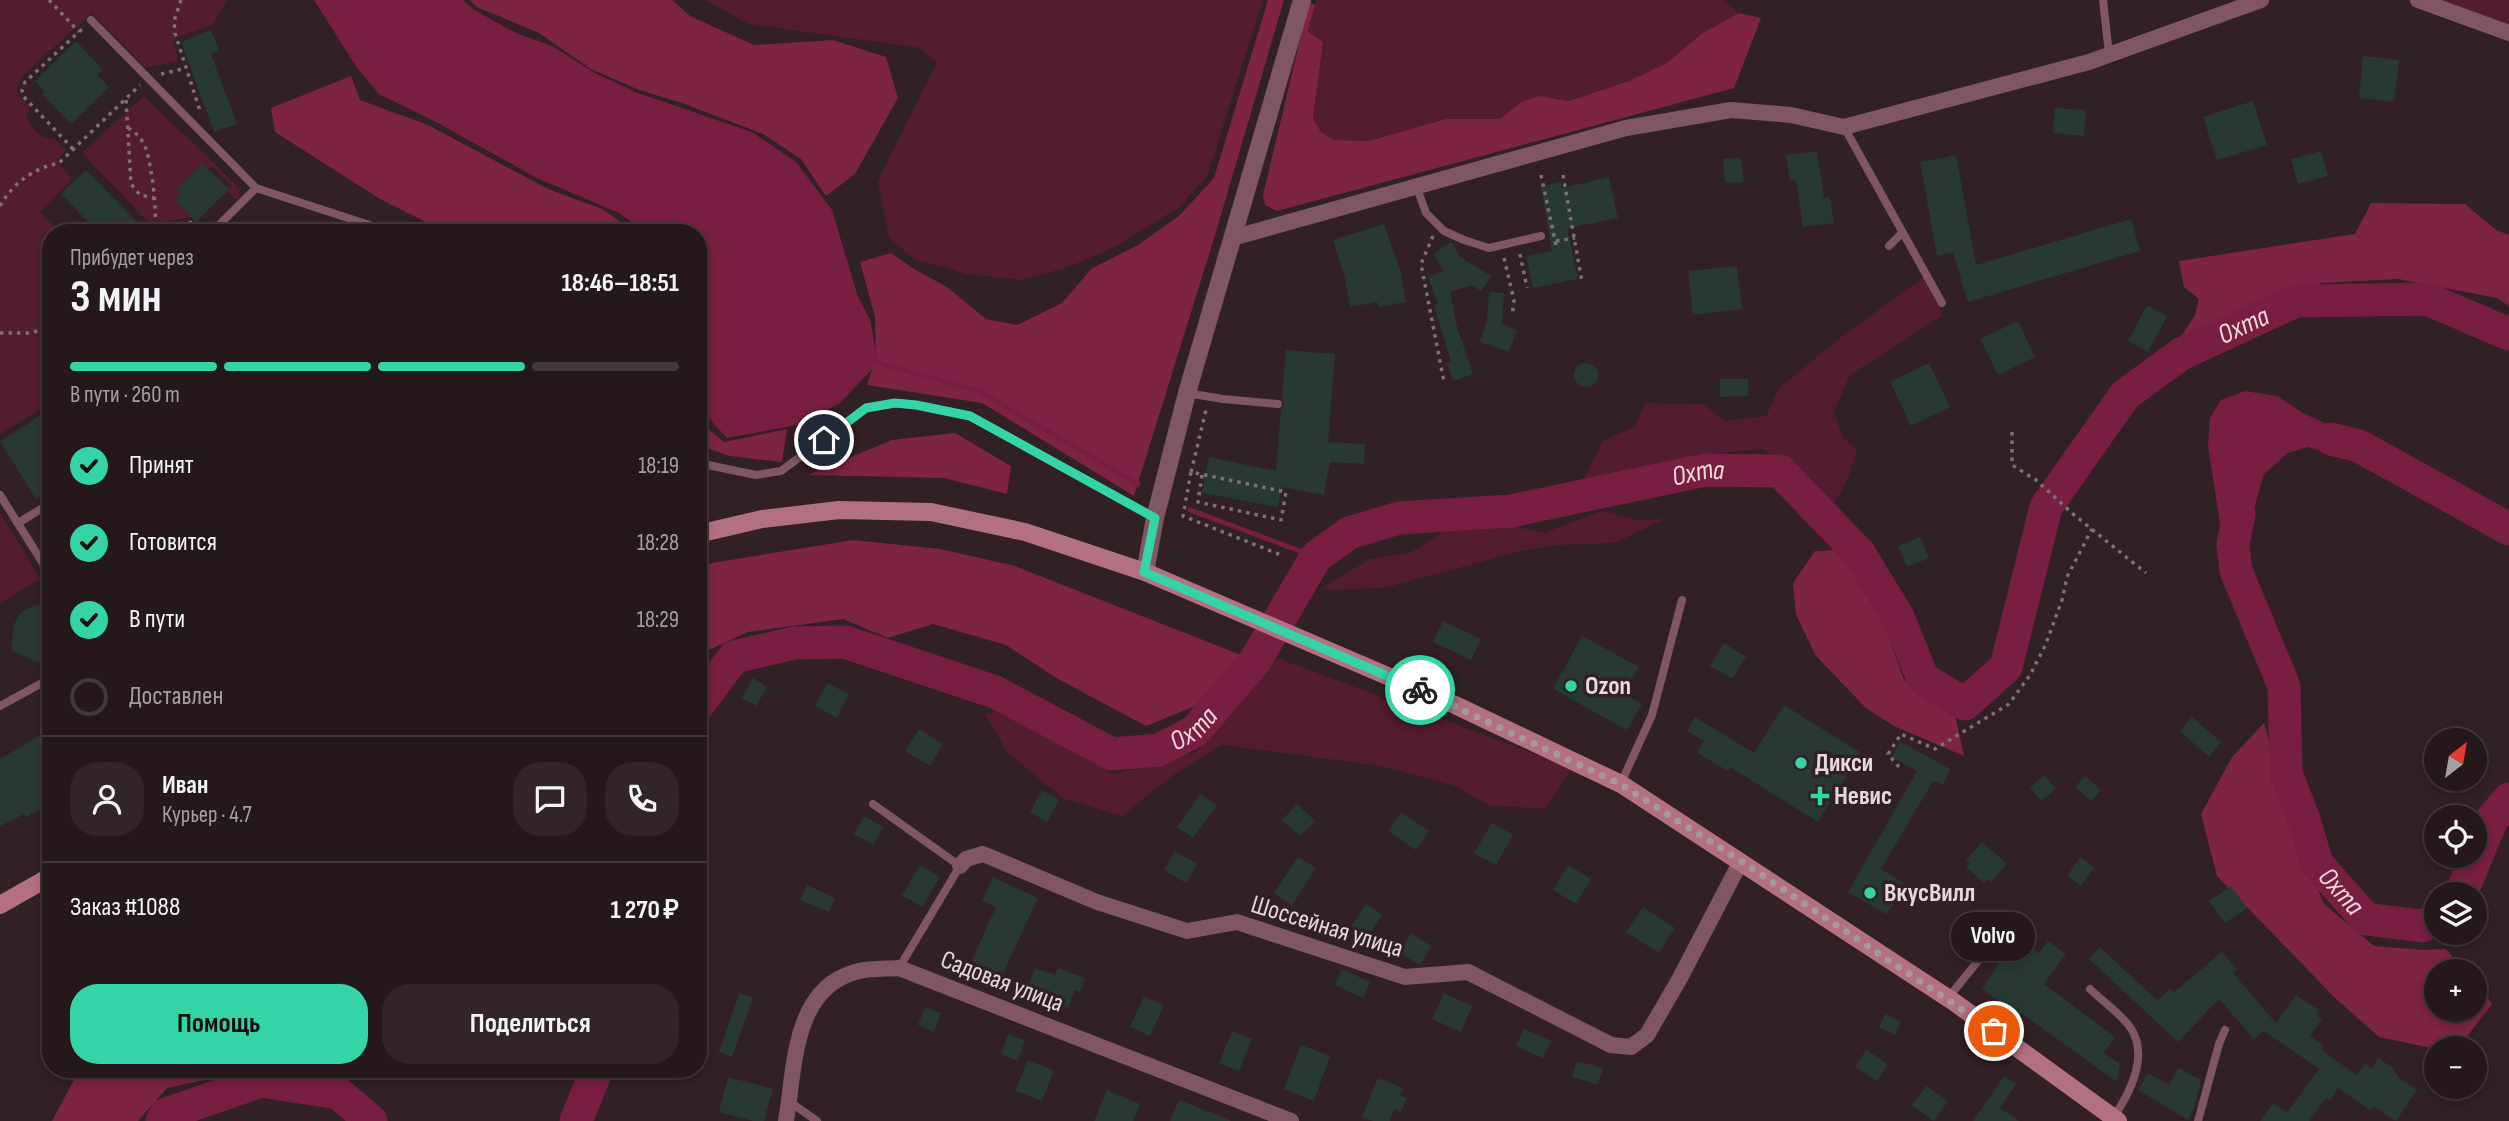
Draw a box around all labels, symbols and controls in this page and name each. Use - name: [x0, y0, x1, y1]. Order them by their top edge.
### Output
- text: Прибудет через: [70, 244, 194, 272]
- text: 18:46–18:51: [561, 268, 679, 299]
- text: 3 мин: [70, 270, 162, 325]
- water label: Охта: [2212, 299, 2275, 351]
- text: В пути · 260 m: [70, 381, 180, 409]
- pin: [794, 410, 854, 470]
- icon: home: [805, 421, 843, 459]
- icon: check: [70, 447, 108, 485]
- text: Принят: [129, 450, 194, 481]
- text: 18:19: [638, 452, 679, 480]
- water label: Охта: [1669, 452, 1725, 493]
- icon: check: [70, 524, 108, 562]
- text: Готовится: [129, 527, 217, 558]
- text: 18:28: [637, 529, 679, 557]
- icon: check: [70, 601, 108, 639]
- text: В пути: [129, 604, 185, 635]
- text: 18:29: [637, 606, 679, 634]
- courier: [1385, 655, 1455, 725]
- icon: bike: [1401, 671, 1439, 709]
- place label: Ozon: [1585, 671, 1631, 702]
- marker: Ozon: [1563, 678, 1579, 694]
- text: Доставлен: [129, 681, 223, 712]
- water label: Охта: [1164, 700, 1225, 758]
- north arrow: [2424, 728, 2487, 791]
- map controls: [2424, 728, 2487, 1099]
- place label: Дикси: [1815, 748, 1873, 779]
- marker: Дикси: [1793, 755, 1809, 771]
- button: person: [70, 762, 144, 836]
- button: chat: [513, 762, 587, 836]
- button: phone: [605, 762, 679, 836]
- text: Иван: [162, 770, 208, 801]
- place label: Невис: [1834, 781, 1892, 812]
- marker: Невис: [1812, 788, 1828, 804]
- text: Курьер · 4.7: [162, 801, 252, 829]
- button: locate: [2424, 805, 2487, 868]
- water label: Охта: [2311, 860, 2372, 922]
- place label: ВкусВилл: [1884, 878, 1975, 909]
- button: layers: [2424, 882, 2487, 945]
- marker: ВкусВилл: [1862, 885, 1878, 901]
- street label: Шоссейная улица: [1247, 889, 1407, 965]
- text: Заказ #1088: [70, 892, 180, 923]
- text: 1 270 ₽: [611, 895, 679, 926]
- callout: Volvo: [1952, 912, 2036, 961]
- text: Volvo: [1971, 922, 2015, 950]
- street label: Садовая улица: [936, 944, 1068, 1020]
- button: +: [2424, 959, 2487, 1022]
- button: Помощь: [70, 984, 368, 1064]
- button: Поделиться: [382, 984, 679, 1064]
- pin: [1964, 1001, 2024, 1061]
- icon: bag: [1975, 1012, 2013, 1050]
- button: −: [2424, 1036, 2487, 1099]

